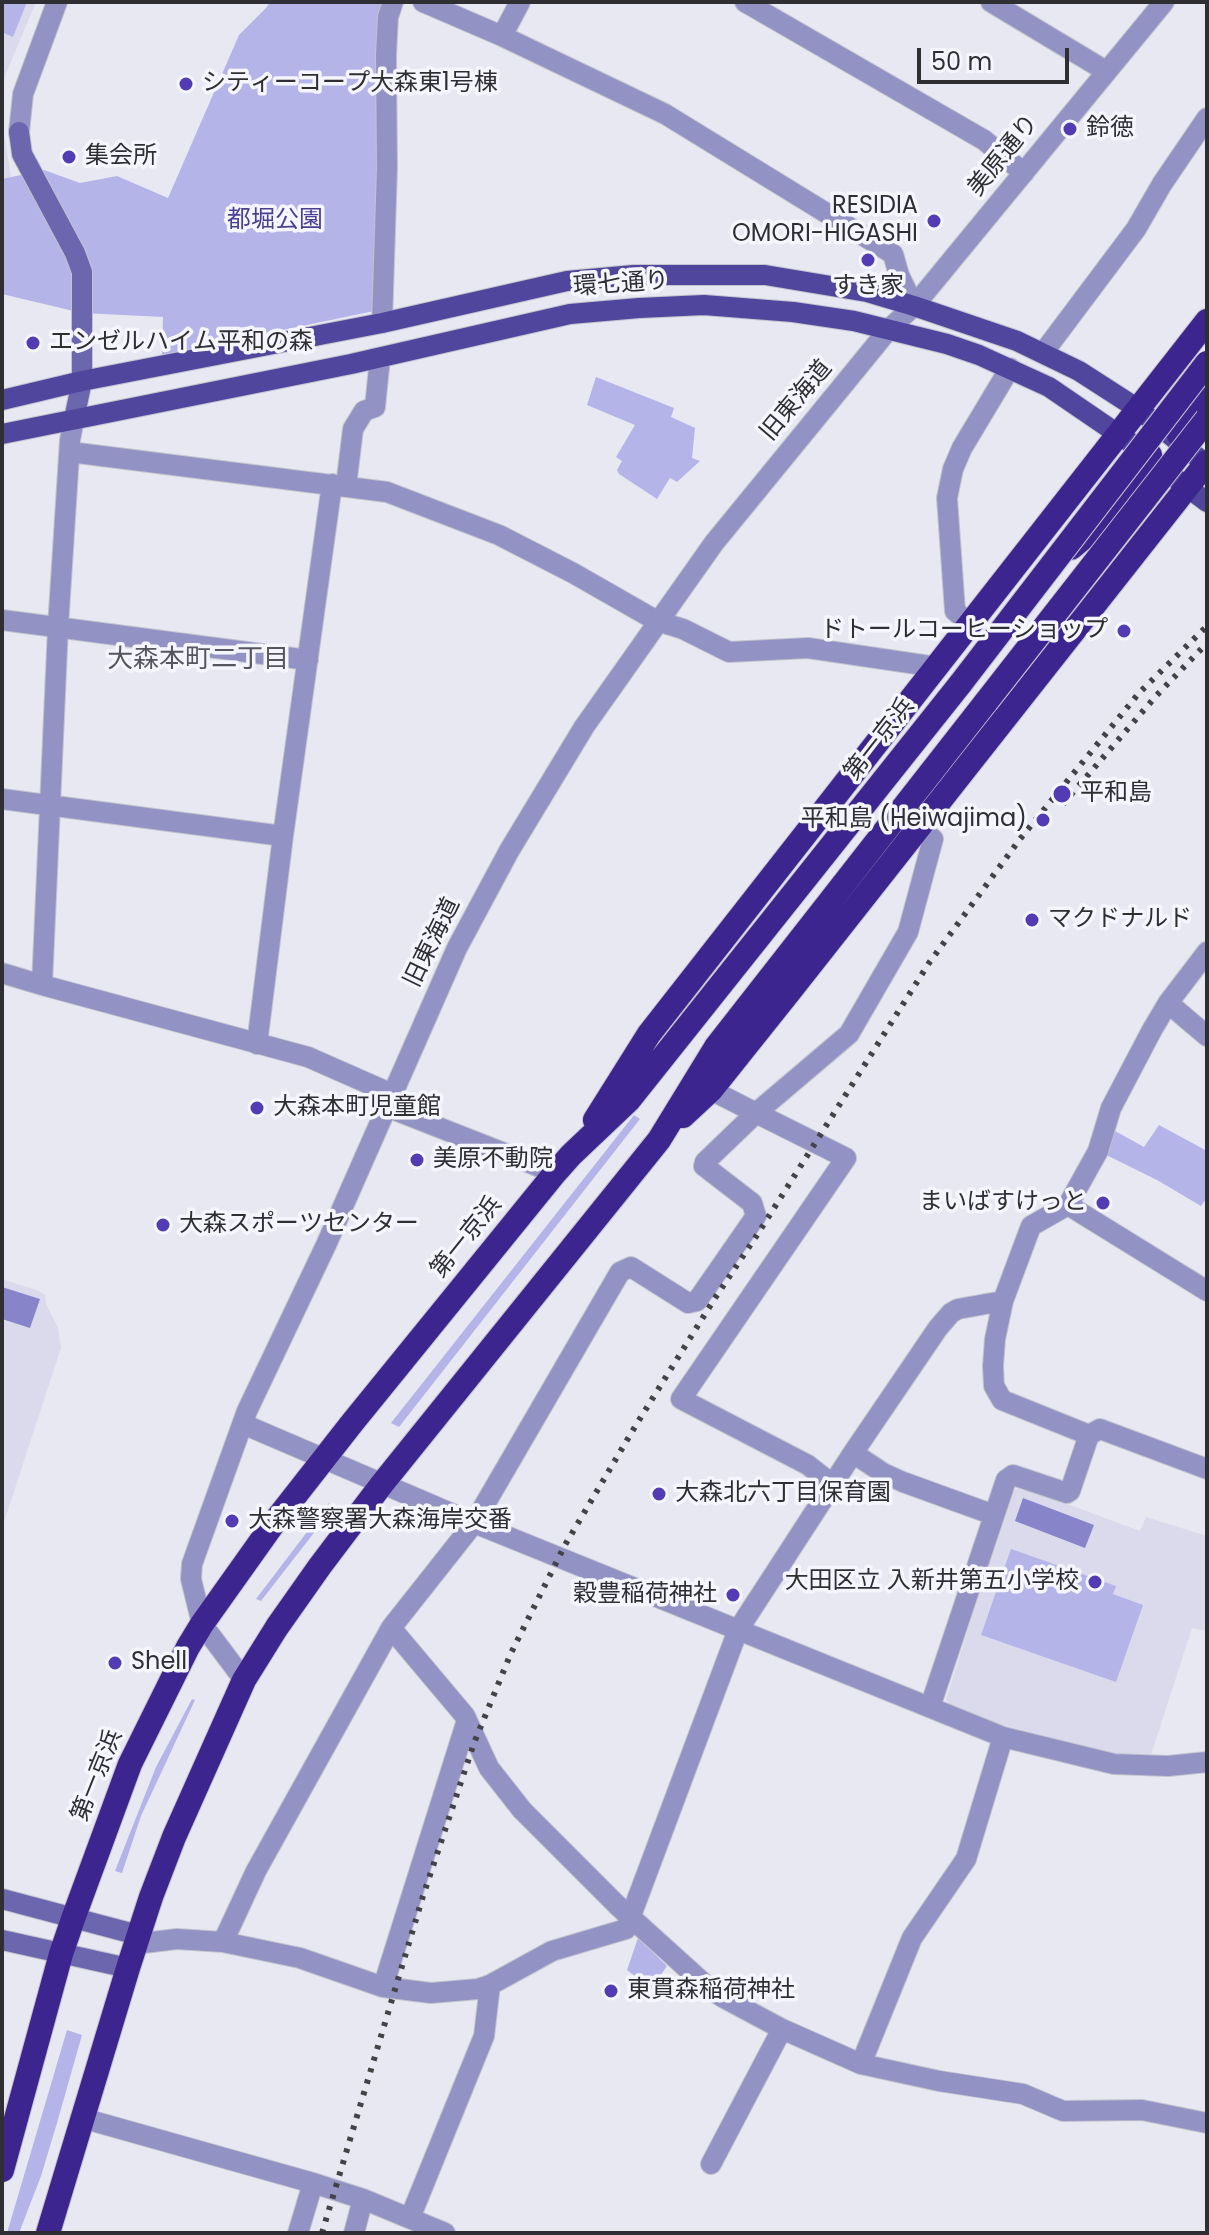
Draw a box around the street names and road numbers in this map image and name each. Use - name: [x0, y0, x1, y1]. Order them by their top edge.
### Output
- street label: 美原通り: [963, 110, 1045, 202]
- street label: 環七通り: [572, 267, 670, 303]
- street label: 旧東海道: [755, 355, 839, 447]
- street label: 第一京浜: [839, 693, 921, 787]
- street label: 旧東海道: [399, 894, 467, 992]
- street label: 第一京浜: [426, 1192, 508, 1284]
- street label: 第一京浜: [67, 1726, 129, 1826]

